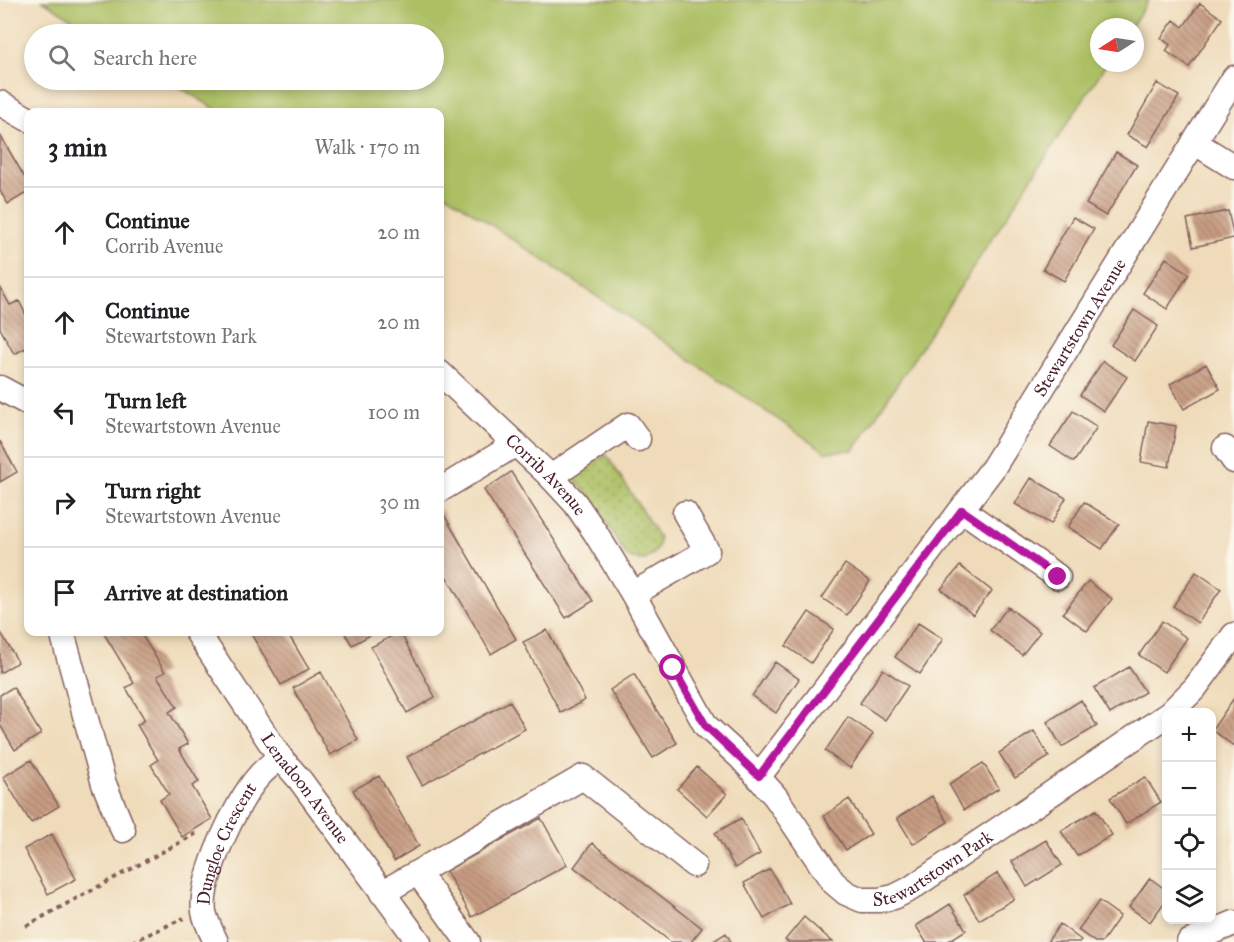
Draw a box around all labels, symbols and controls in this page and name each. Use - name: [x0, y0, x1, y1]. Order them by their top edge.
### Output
- north arrow: [1090, 18, 1144, 72]
- search box: [24, 24, 444, 90]
- icon: search: [45, 41, 78, 74]
- text: Search here: [93, 44, 197, 71]
- text: 3 min: [48, 131, 107, 163]
- text: Walk · 170 m: [315, 135, 420, 159]
- text: Continue: [105, 207, 190, 234]
- icon: ahead: [48, 216, 81, 249]
- text: 20 m: [377, 220, 420, 244]
- text: Corrib Avenue: [105, 234, 223, 258]
- street label: Stewartstown Avenue: [1029, 254, 1131, 401]
- text: Continue: [105, 297, 190, 324]
- icon: ahead: [48, 306, 81, 339]
- text: 20 m: [377, 310, 420, 334]
- text: Stewartstown Park: [105, 324, 257, 348]
- text: Turn left: [105, 387, 187, 414]
- icon: left: [48, 396, 81, 429]
- text: 100 m: [368, 400, 420, 424]
- text: Stewartstown Avenue: [105, 414, 281, 438]
- street label: Corrib Avenue: [501, 429, 591, 520]
- text: Turn right: [105, 477, 201, 504]
- icon: right: [48, 486, 81, 519]
- text: 30 m: [379, 490, 420, 514]
- text: Stewartstown Avenue: [105, 504, 281, 528]
- route end: [1044, 563, 1070, 589]
- icon: arrive: [48, 576, 81, 609]
- text: Arrive at destination: [105, 579, 288, 606]
- route start: [659, 654, 685, 680]
- map controls: [1162, 708, 1216, 924]
- button: +: [1162, 708, 1216, 762]
- street label: Lenadoon Avenue: [256, 729, 354, 848]
- button: −: [1162, 762, 1216, 816]
- street label: Dungloe Crescent: [192, 778, 262, 906]
- button: locate: [1162, 816, 1216, 870]
- street label: Stewartstown Park: [873, 825, 997, 911]
- button: layers: [1162, 870, 1216, 924]

